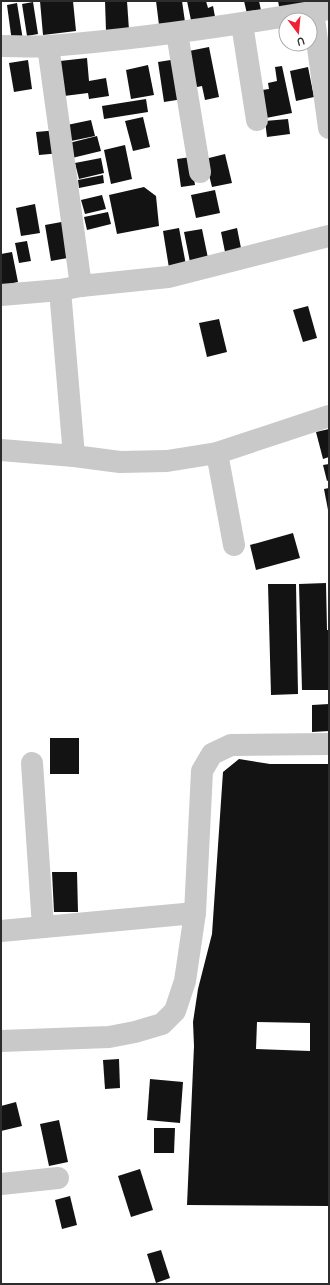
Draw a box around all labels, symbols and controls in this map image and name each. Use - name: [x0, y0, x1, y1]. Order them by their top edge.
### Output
- north arrow: [278, 12, 318, 52]
- text: U: [295, 34, 306, 49]

